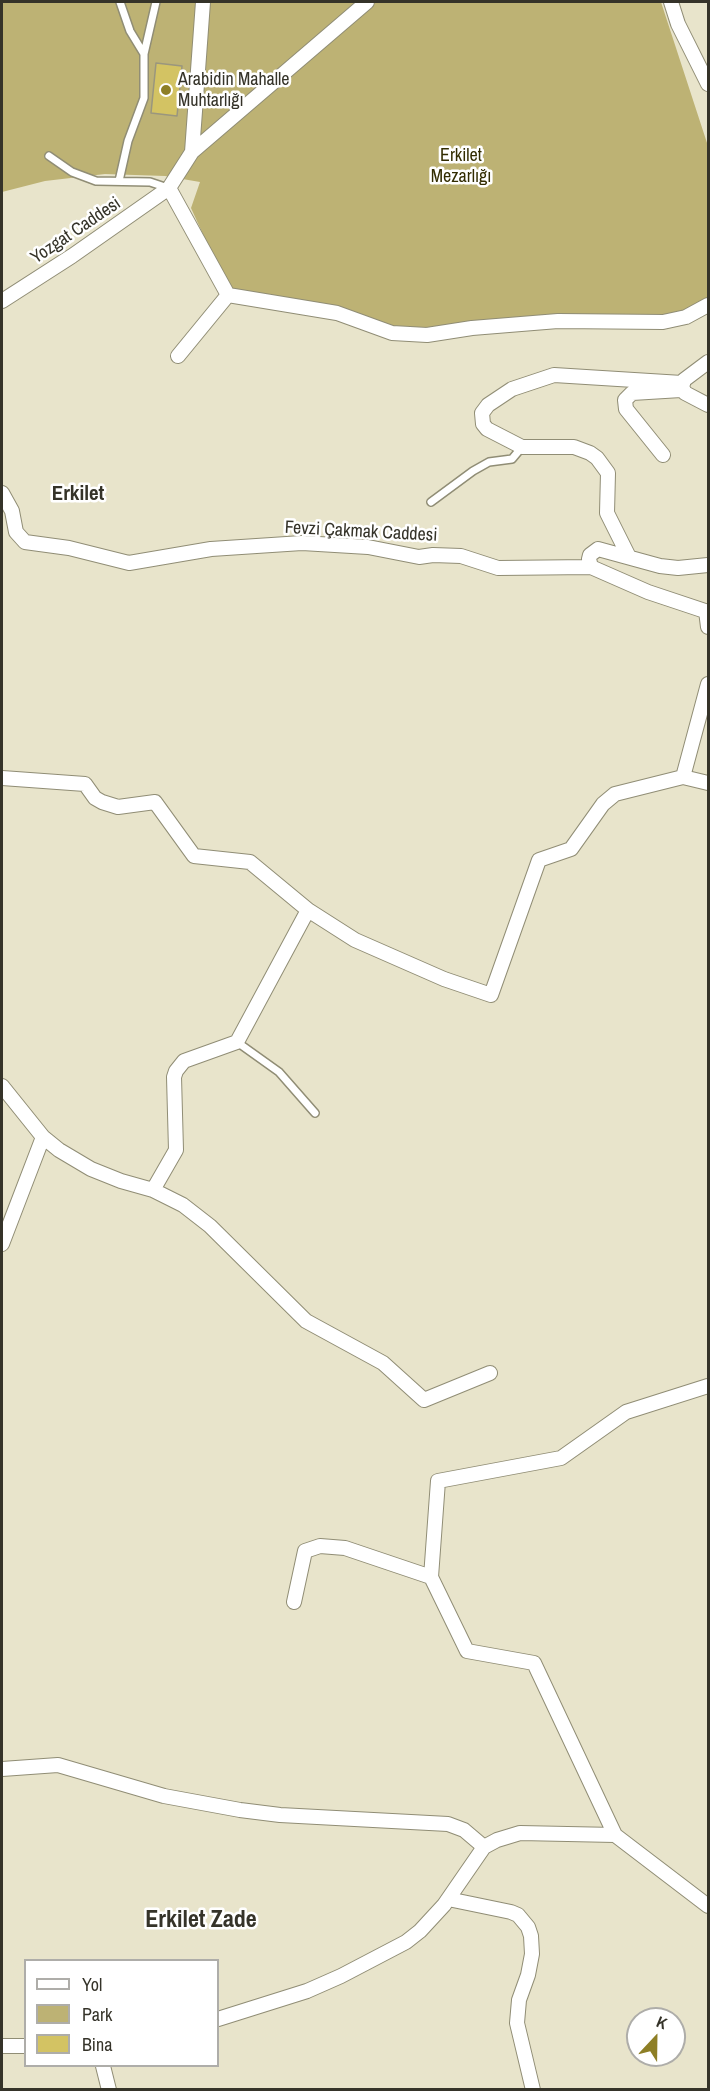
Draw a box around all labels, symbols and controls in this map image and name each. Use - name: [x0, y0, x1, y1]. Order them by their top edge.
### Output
- place label: Arabidin Mahalle Muhtarlığı: [178, 69, 290, 112]
- marker: Arabidin Mahalle Muhtarlığı: [159, 83, 173, 97]
- park label: Erkilet Mezarlığı: [431, 145, 491, 188]
- street label: Yozgat Caddesi: [27, 193, 125, 269]
- district label: Erkilet: [52, 481, 104, 507]
- street label: Fevzi Çakmak Caddesi: [284, 517, 438, 547]
- district label: Erkilet Zade: [145, 1907, 257, 1935]
- legend: [24, 1959, 219, 2067]
- text: Yol: [82, 1972, 102, 1997]
- text: Park: [82, 2002, 112, 2027]
- north arrow: [626, 2007, 686, 2067]
- text: K: [653, 2010, 671, 2034]
- text: Bina: [82, 2032, 112, 2057]

